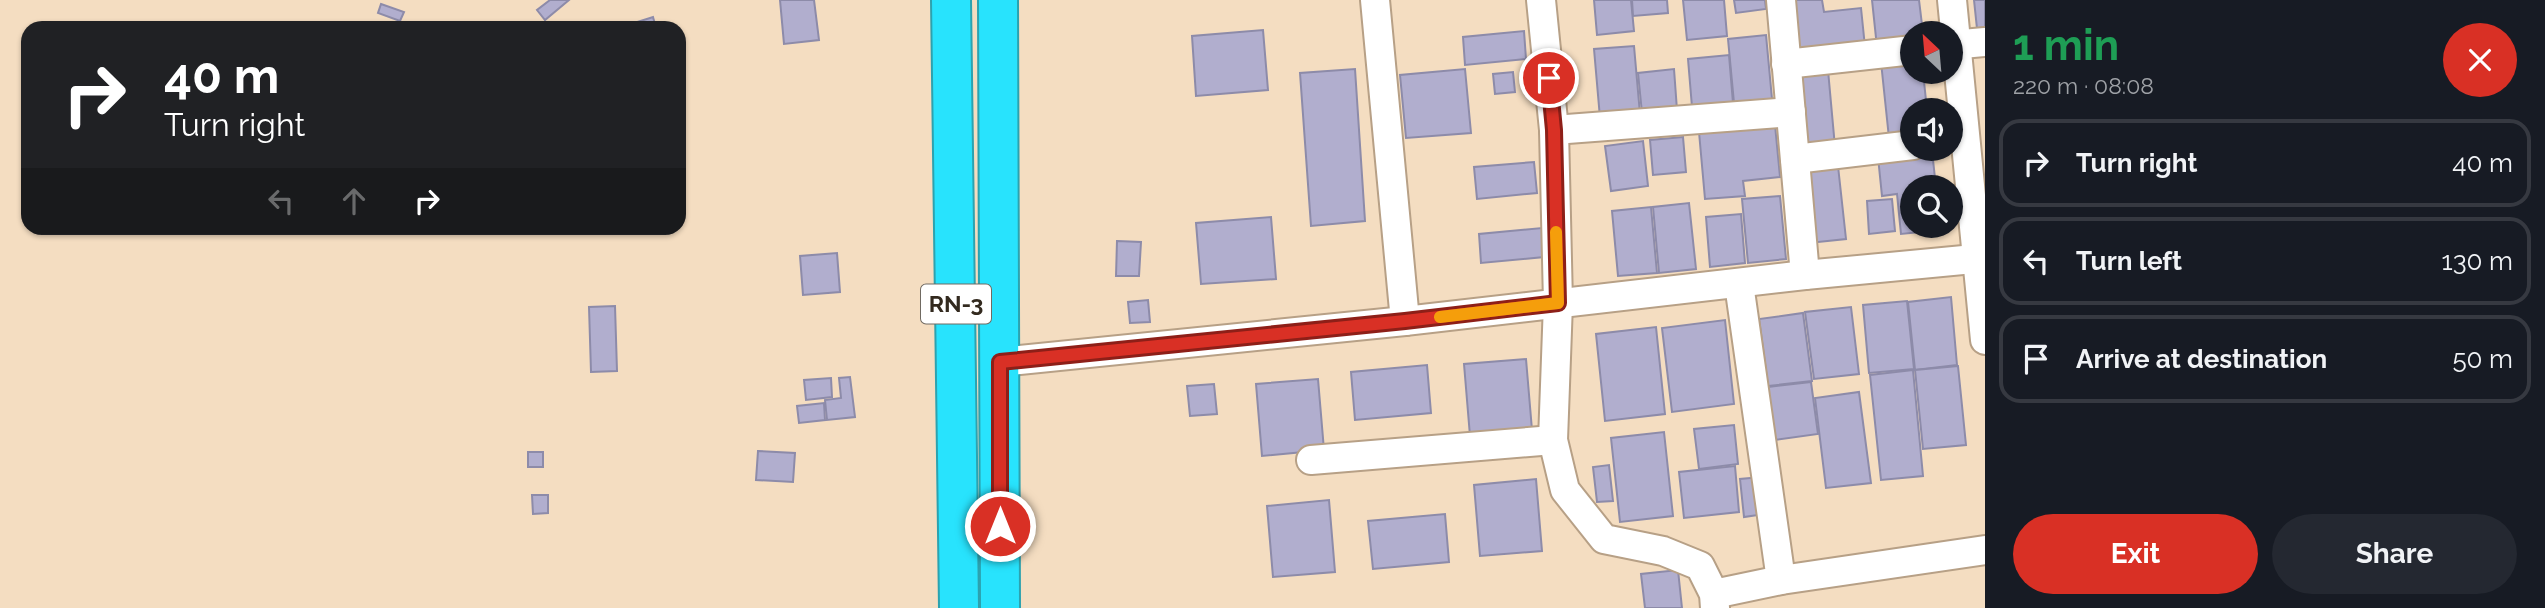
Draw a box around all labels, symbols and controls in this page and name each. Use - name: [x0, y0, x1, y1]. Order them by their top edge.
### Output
- north arrow: [1900, 21, 1964, 84]
- map controls: [1900, 21, 1963, 238]
- text: 1 min: [2013, 21, 2119, 70]
- button: close: [2443, 23, 2517, 97]
- text: 40 m: [164, 47, 279, 104]
- pin: [1519, 48, 1579, 108]
- icon: right: [49, 49, 140, 140]
- icon: arrive: [1530, 59, 1568, 97]
- text: 220 m · 08:08: [2013, 72, 2154, 99]
- button: sound: [1900, 98, 1963, 161]
- text: Turn right: [164, 106, 305, 143]
- icon: right: [2017, 144, 2055, 182]
- text: Turn right: [2076, 148, 2197, 178]
- text: 40 m: [2452, 148, 2513, 178]
- button: search: [1900, 175, 1963, 238]
- icon: left: [262, 182, 300, 220]
- icon: ahead: [335, 182, 373, 220]
- icon: right: [408, 182, 446, 220]
- icon: left: [2017, 242, 2055, 280]
- text: Turn left: [2076, 246, 2182, 276]
- text: 130 m: [2442, 246, 2513, 276]
- road number: RN-3: [921, 284, 991, 324]
- icon: arrive: [2017, 340, 2055, 378]
- text: Arrive at destination: [2076, 344, 2327, 374]
- text: 50 m: [2452, 344, 2513, 374]
- position arrow: [963, 489, 1037, 563]
- button: Exit: [2013, 514, 2258, 594]
- button: Share: [2272, 514, 2517, 594]

